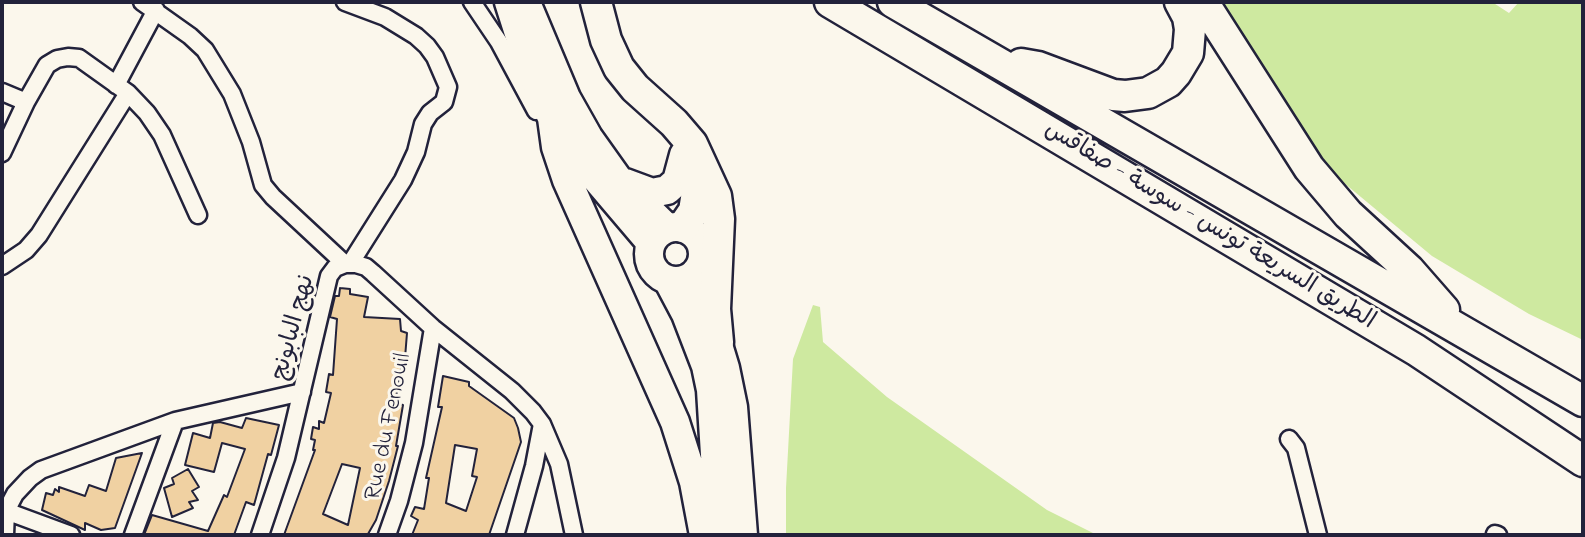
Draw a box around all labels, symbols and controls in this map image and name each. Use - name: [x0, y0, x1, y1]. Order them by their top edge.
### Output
- street label: الطريق السريعة تونس - سوسة - صفاقس: [1038, 117, 1380, 337]
- street label: نهج البابونج: [267, 272, 323, 384]
- street label: Rue du Fenouil: [360, 351, 420, 503]

